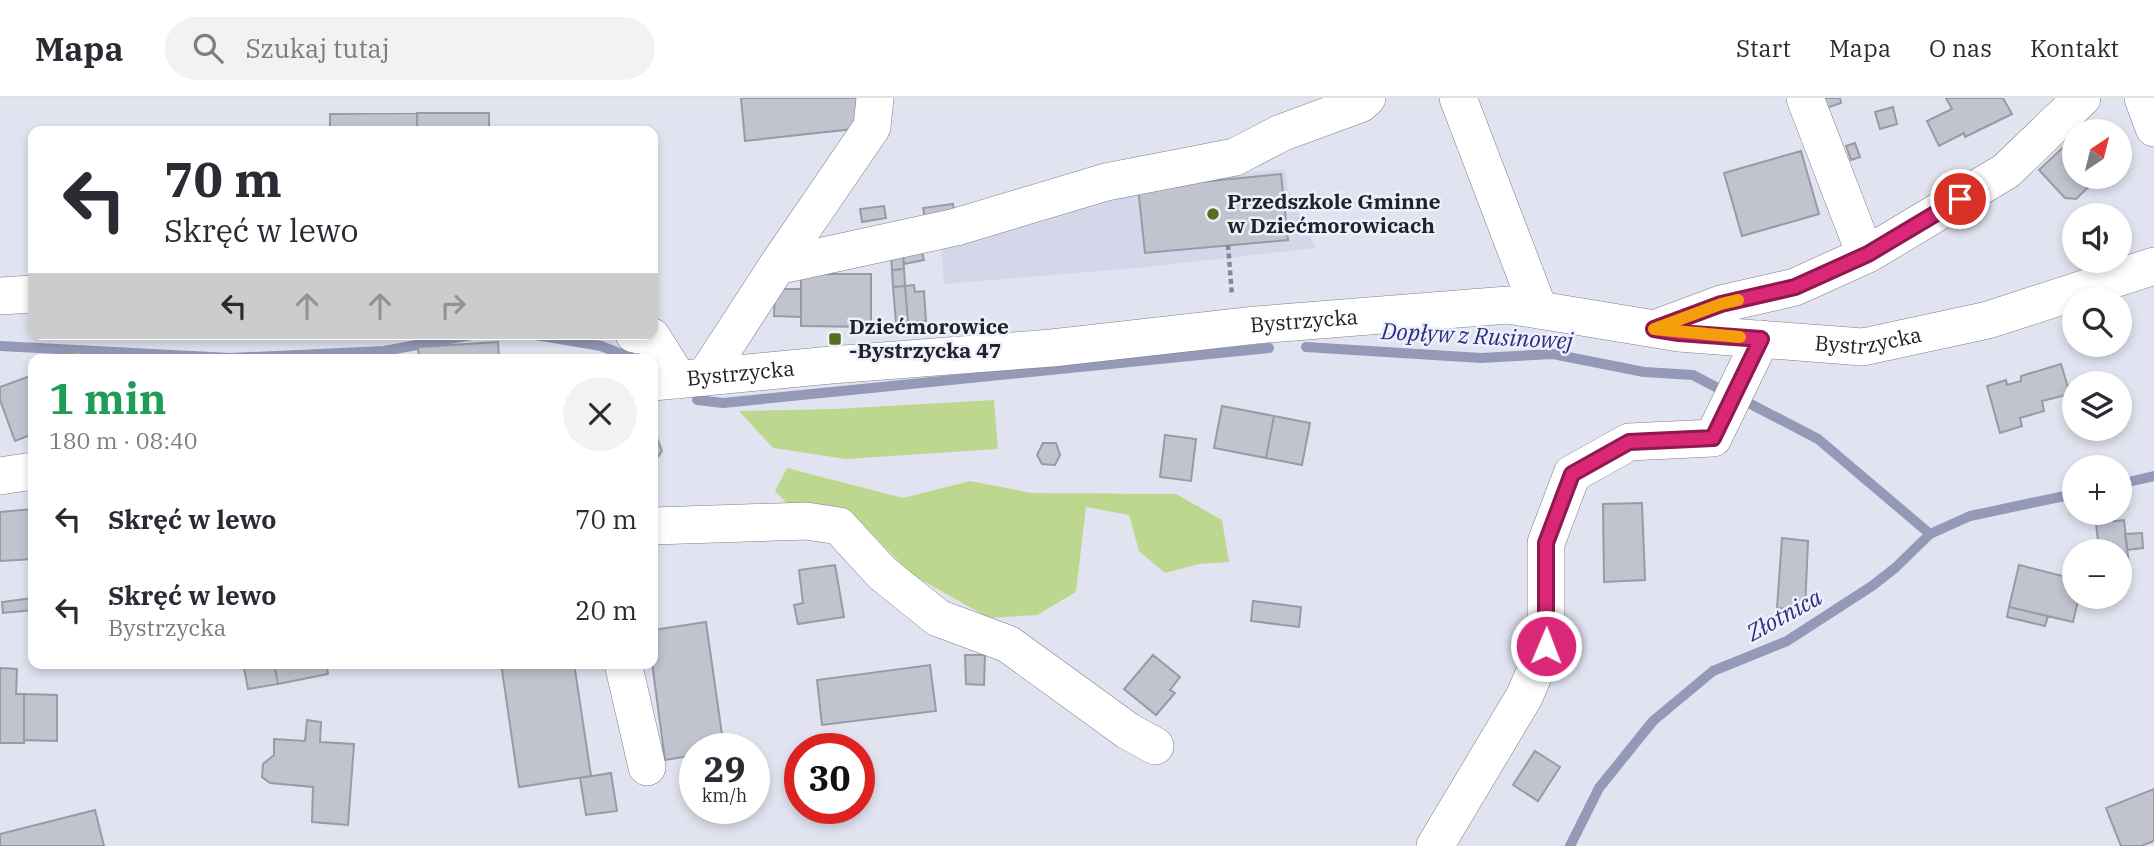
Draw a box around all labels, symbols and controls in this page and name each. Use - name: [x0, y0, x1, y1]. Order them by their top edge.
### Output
- search box: [165, 17, 655, 80]
- text: Mapa: [35, 27, 123, 70]
- icon: search: [189, 29, 227, 67]
- text: Szukaj tutaj: [245, 31, 390, 65]
- text: Start: [1736, 32, 1791, 64]
- text: Mapa: [1829, 32, 1891, 64]
- text: O nas: [1929, 32, 1992, 64]
- text: Kontakt: [2030, 32, 2119, 64]
- north arrow: [2062, 119, 2132, 189]
- map controls: [2062, 119, 2132, 609]
- text: 70 m: [164, 147, 282, 210]
- icon: left: [49, 154, 140, 245]
- pin: [1930, 169, 1990, 229]
- icon: arrive: [1941, 180, 1979, 218]
- place label: Przedszkole Gminne w Dziećmorowicach: [1227, 187, 1441, 239]
- button: sound: [2062, 203, 2132, 273]
- marker: Przedszkole Gminne w Dziećmorowicach: [1205, 206, 1221, 222]
- text: Skręć w lewo: [164, 209, 359, 251]
- icon: left: [215, 287, 253, 325]
- icon: ahead: [288, 287, 326, 325]
- icon: ahead: [361, 287, 399, 325]
- icon: right: [434, 287, 472, 325]
- button: search: [2062, 287, 2132, 357]
- street label: Bystrzycka: [1249, 302, 1359, 338]
- place label: Dziećmorowice -Bystrzycka 47: [849, 312, 1009, 364]
- water label: Dopływ z Rusinowej: [1379, 315, 1574, 355]
- street label: Bystrzycka: [1814, 320, 1924, 360]
- marker: Dziećmorowice -Bystrzycka 47: [827, 331, 843, 347]
- street label: Bystrzycka: [685, 354, 796, 392]
- text: 1 min: [49, 371, 167, 426]
- button: layers: [2062, 371, 2132, 441]
- button: close: [563, 377, 637, 451]
- text: 180 m · 08:40: [49, 425, 198, 455]
- button: +: [2062, 455, 2132, 525]
- icon: left: [49, 500, 87, 538]
- text: Skręć w lewo: [108, 502, 276, 536]
- text: 70 m: [575, 502, 637, 536]
- button: −: [2062, 539, 2132, 609]
- text: Skręć w lewo: [108, 578, 276, 612]
- water label: Złotnica: [1740, 581, 1827, 648]
- icon: left: [49, 591, 87, 629]
- text: 20 m: [575, 593, 637, 627]
- position arrow: [1509, 609, 1583, 683]
- text: Bystrzycka: [108, 612, 226, 642]
- speed limit sign: 30: [784, 733, 875, 824]
- text: 29: [703, 746, 746, 792]
- text: km/h: [702, 784, 747, 807]

